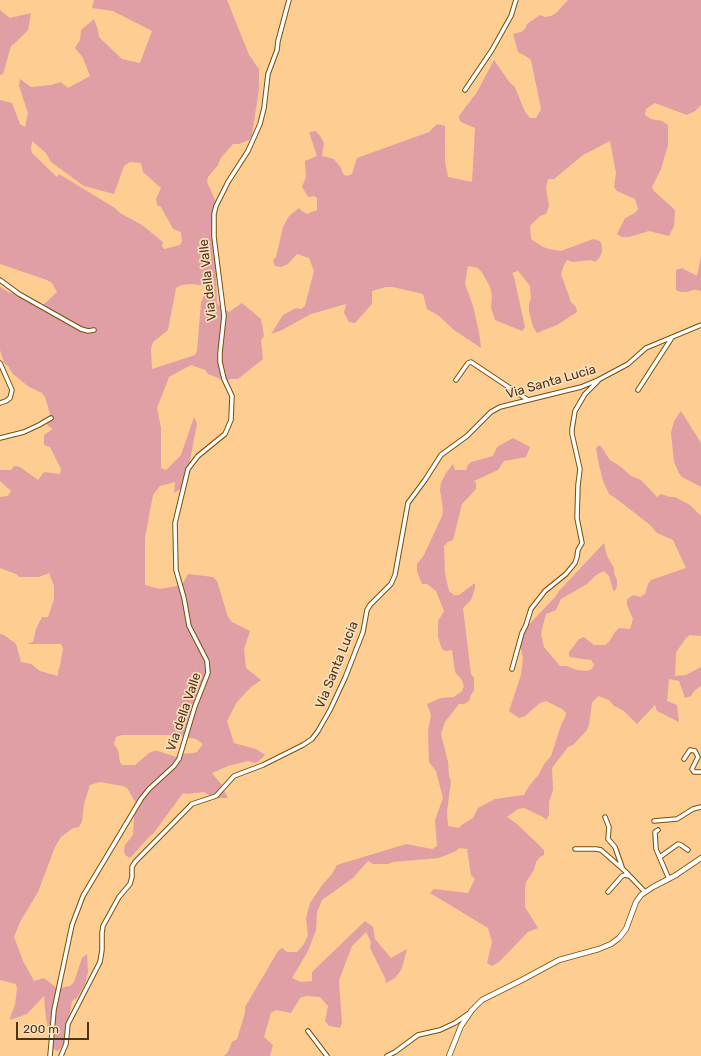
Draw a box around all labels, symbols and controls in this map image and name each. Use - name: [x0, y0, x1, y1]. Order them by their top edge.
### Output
- street label: Via della Valle: [196, 238, 220, 322]
- street label: Via Santa Lucia: [504, 362, 598, 402]
- street label: Via Santa Lucia: [312, 619, 362, 711]
- street label: Via della Valle: [163, 671, 205, 753]
- scale bar: [18, 1014, 91, 1040]
- text: 200 m: [23, 1022, 59, 1036]

